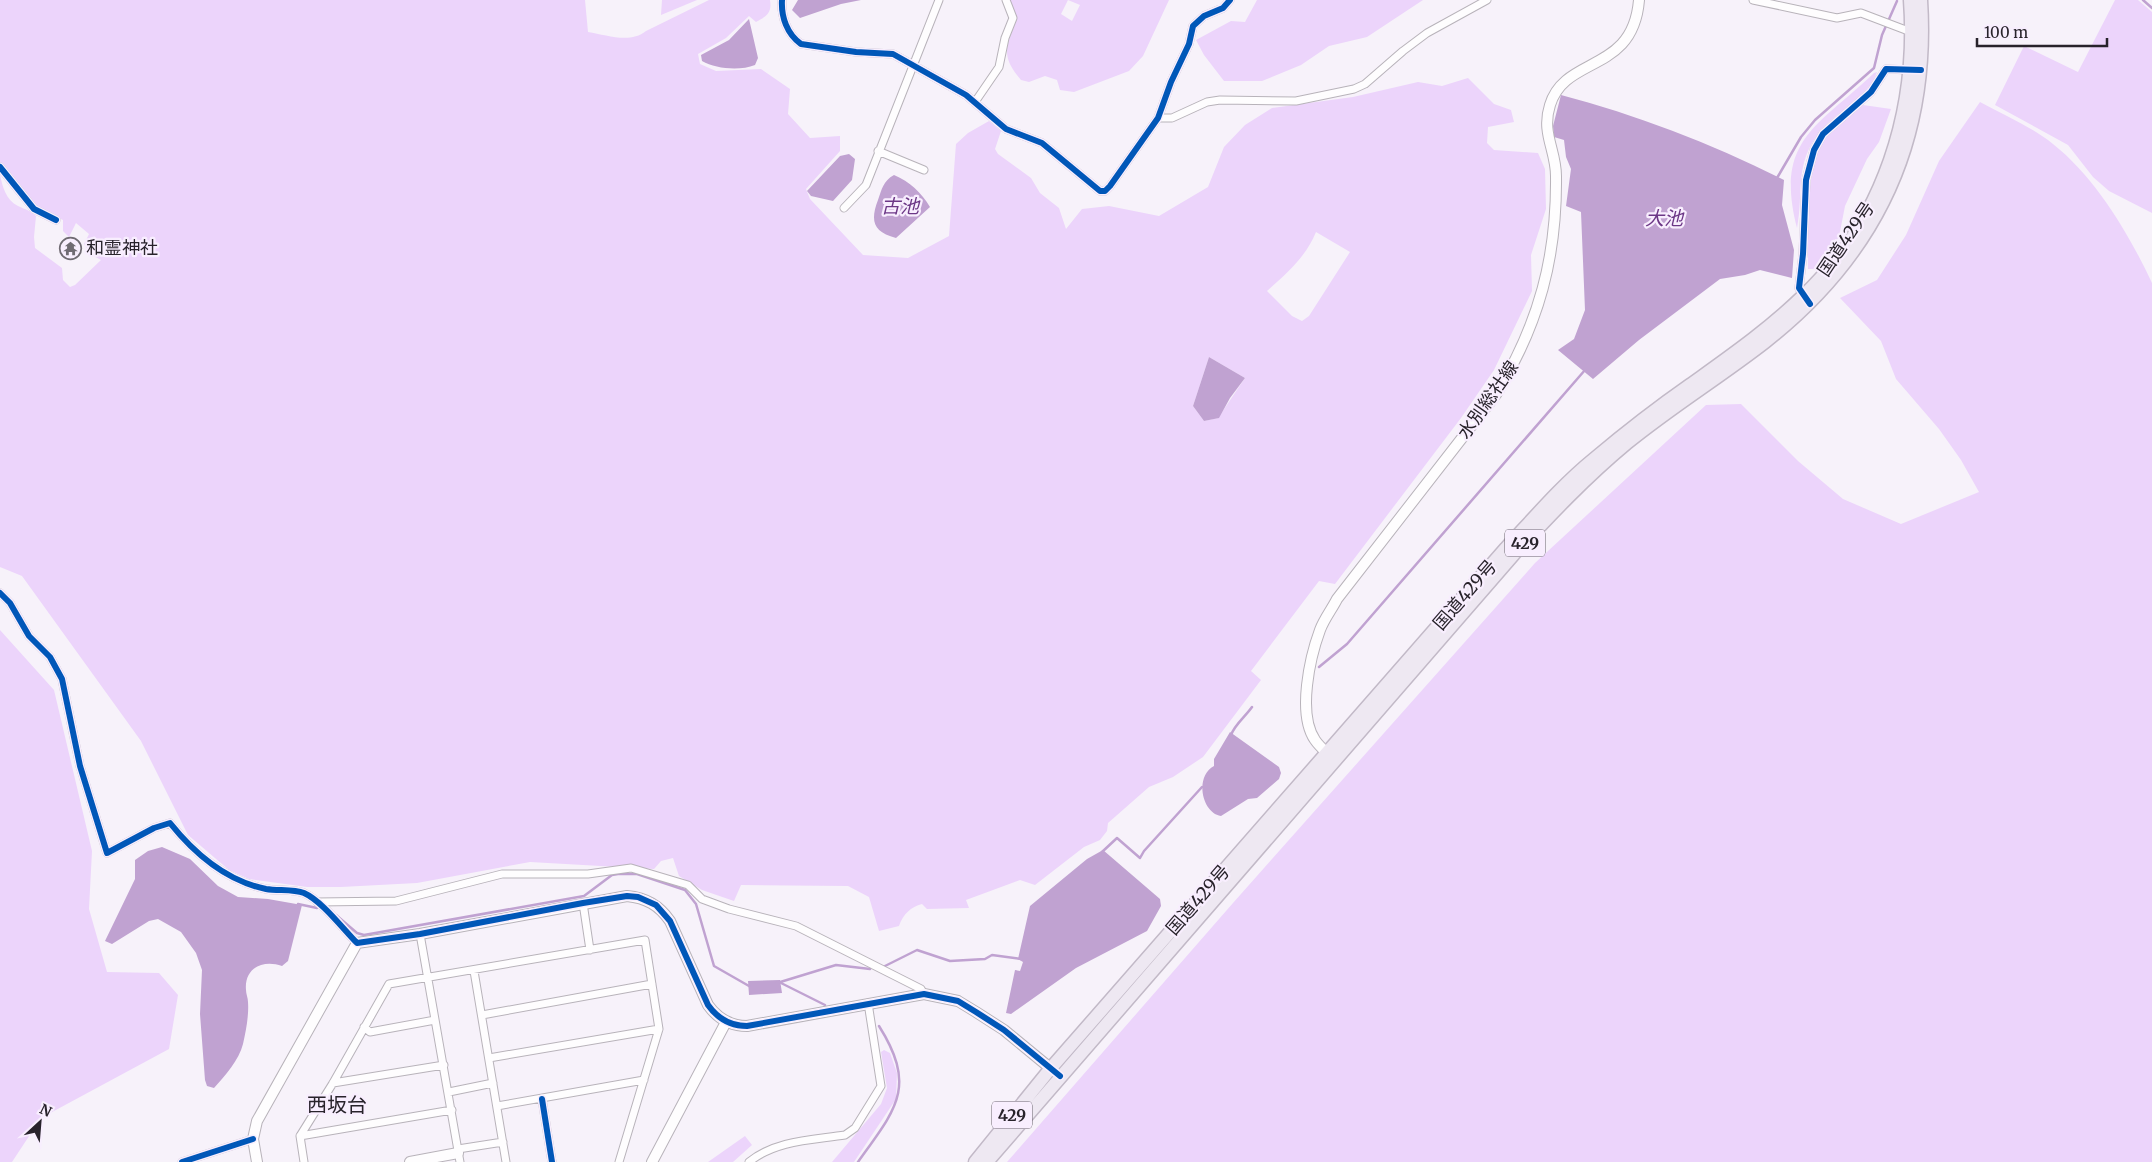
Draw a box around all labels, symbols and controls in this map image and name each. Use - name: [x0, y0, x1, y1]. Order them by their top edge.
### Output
- scale bar: [1977, 15, 2107, 47]
- text: 100 m: [1984, 23, 2028, 42]
- water label: 古池: [881, 194, 921, 218]
- street label: 国道429号: [1812, 197, 1879, 281]
- water label: 大池: [1645, 206, 1685, 230]
- temple icon: 和霊神社: [58, 236, 82, 260]
- place label: 和霊神社: [86, 236, 158, 259]
- street label: 水別総社線: [1452, 356, 1523, 443]
- road number: 429: [1505, 530, 1545, 556]
- street label: 国道429号: [1428, 555, 1501, 634]
- street label: 国道429号: [1161, 860, 1234, 939]
- district label: 西坂台: [307, 1092, 367, 1117]
- north arrow: [15, 1097, 65, 1147]
- text: N: [37, 1100, 55, 1121]
- road number: 429: [992, 1102, 1032, 1128]

